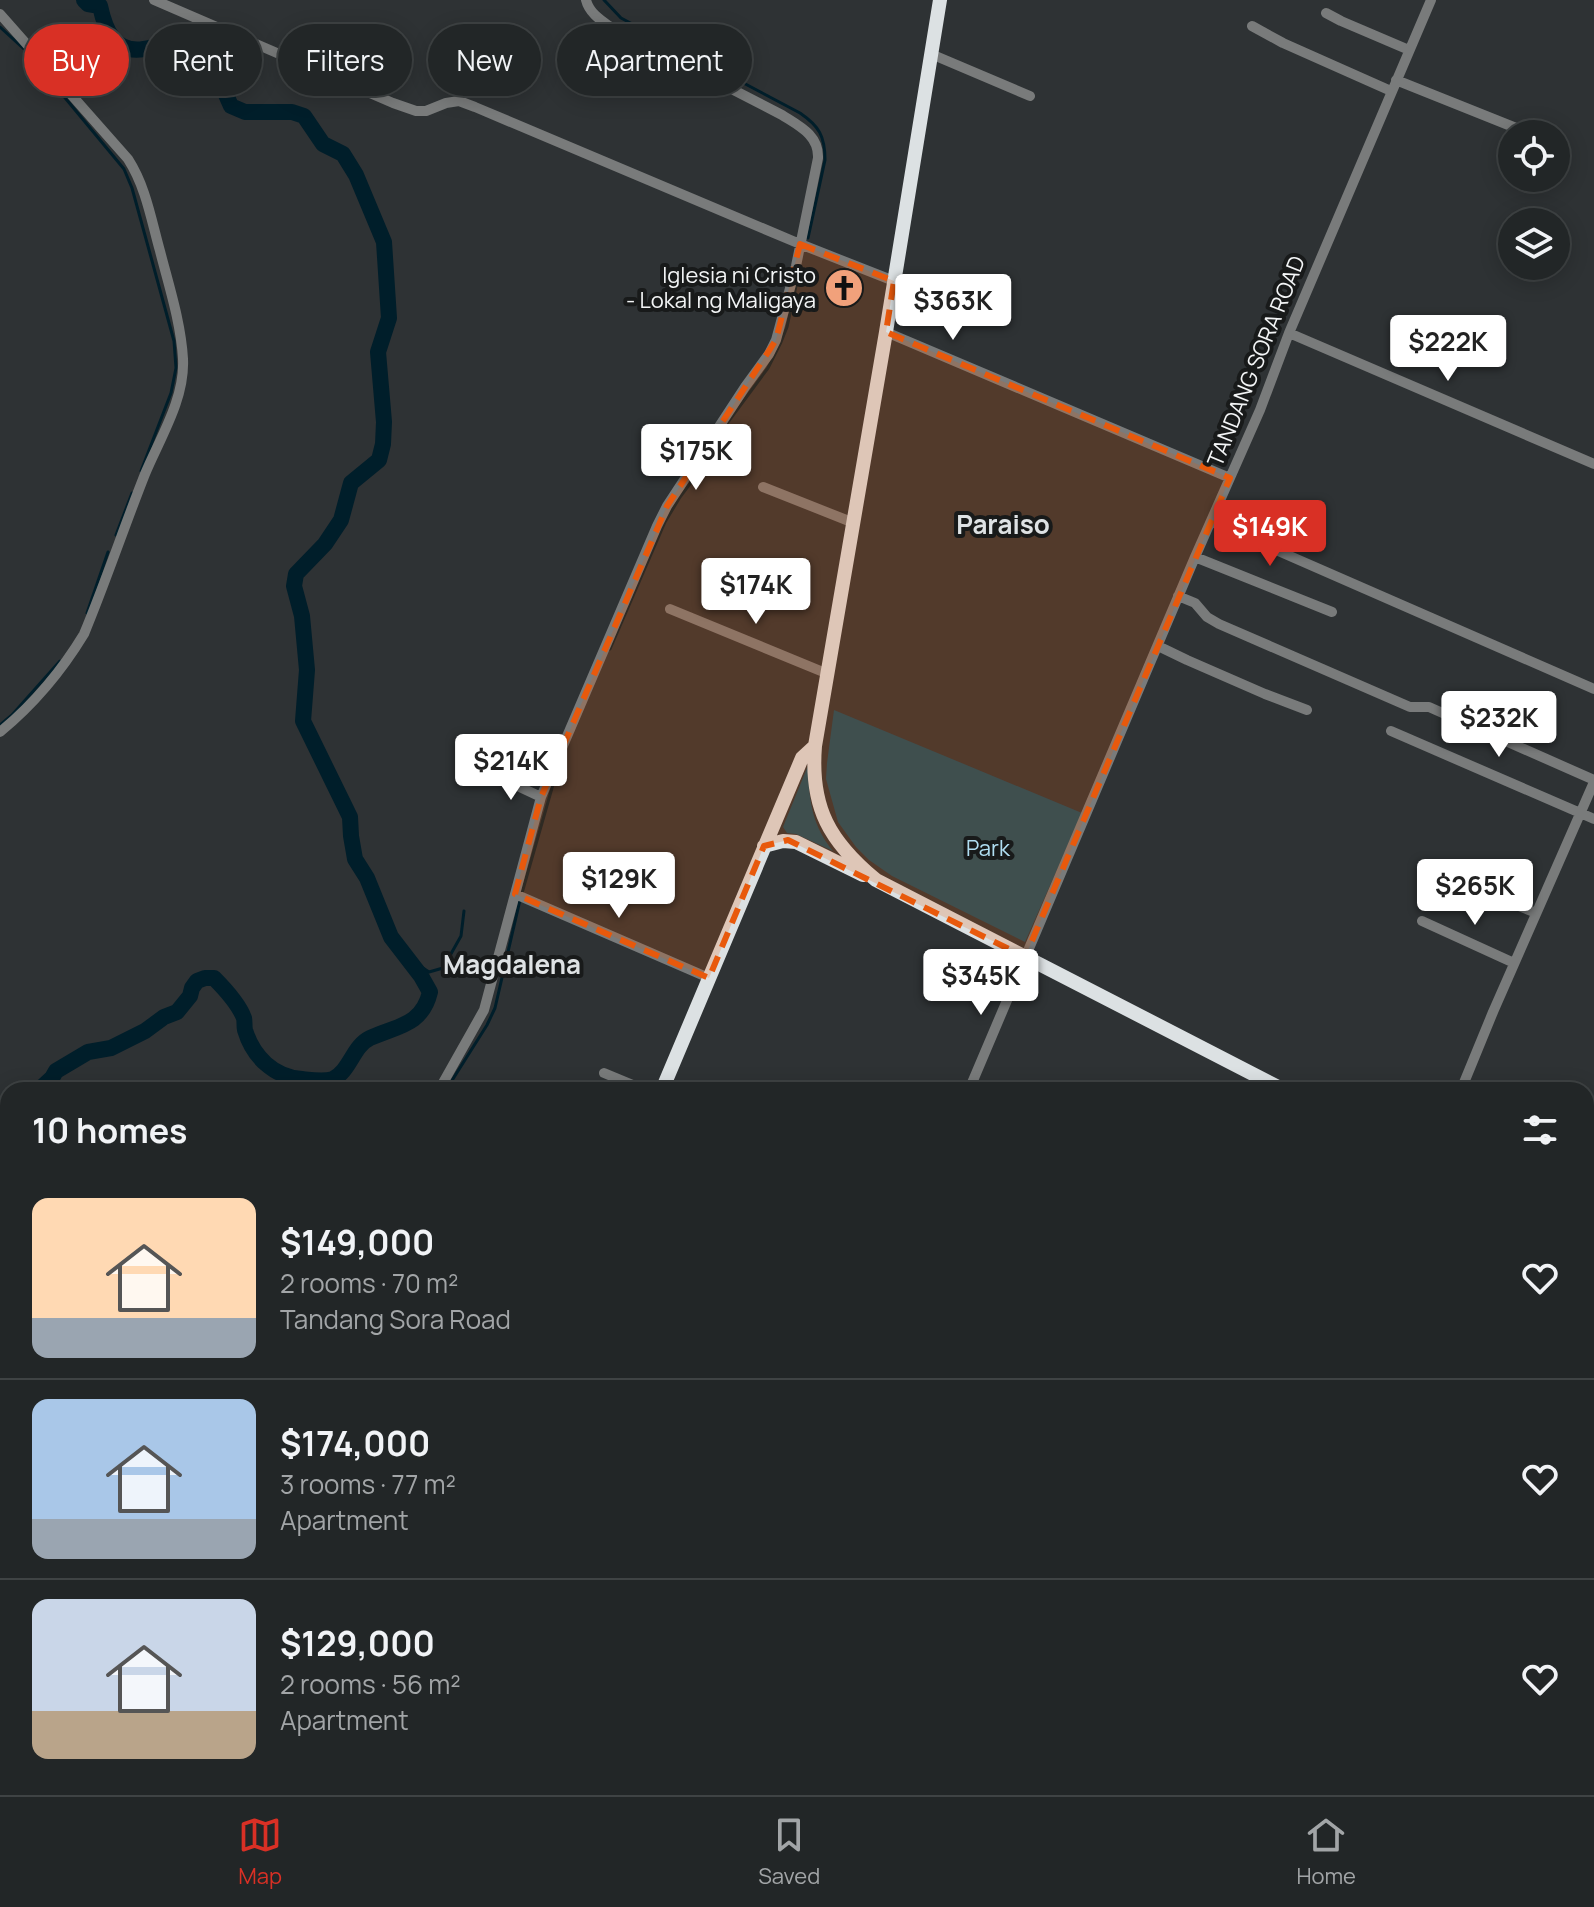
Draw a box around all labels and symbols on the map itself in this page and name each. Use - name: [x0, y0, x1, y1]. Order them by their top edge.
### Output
- street label: TANDANG SORA ROAD: [1200, 251, 1312, 471]
- place label: Iglesia ni Cristo - Lokal ng Maligaya: [626, 260, 816, 315]
- church icon: Iglesia ni Cristo - Lokal ng Maligaya: [823, 267, 865, 309]
- pin: $363K: [897, 274, 1009, 342]
- pin: $222K: [1392, 315, 1504, 383]
- pin: $175K: [640, 424, 752, 492]
- pin: $149K: [1214, 500, 1326, 568]
- district label: Paraiso: [956, 506, 1050, 542]
- pin: $174K: [700, 558, 812, 626]
- pin: $232K: [1443, 691, 1555, 759]
- pin: $214K: [455, 734, 567, 802]
- park label: Park: [966, 833, 1011, 863]
- pin: $129K: [563, 852, 675, 920]
- pin: $265K: [1419, 859, 1531, 927]
- district label: Magdalena: [443, 946, 581, 982]
- pin: $345K: [925, 949, 1037, 1017]

